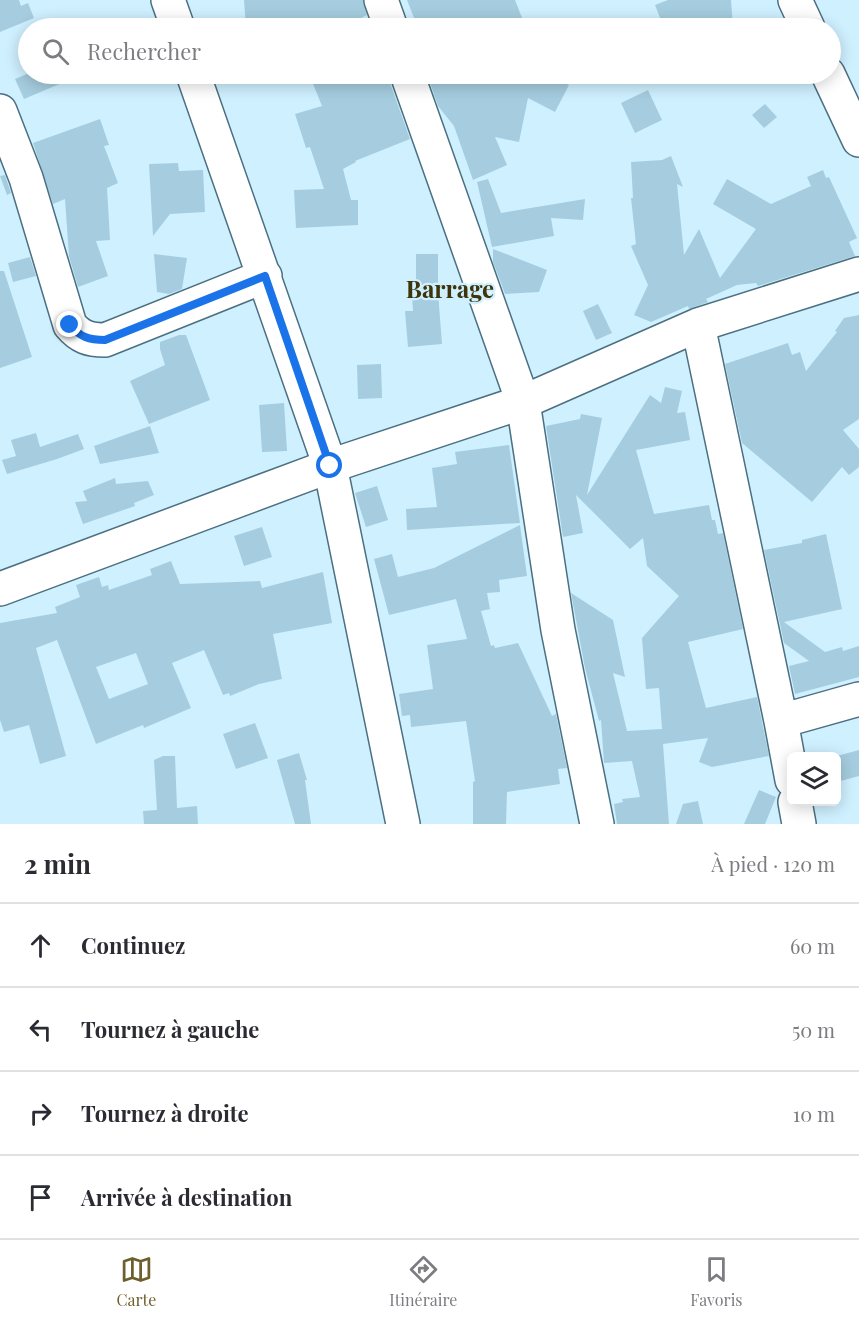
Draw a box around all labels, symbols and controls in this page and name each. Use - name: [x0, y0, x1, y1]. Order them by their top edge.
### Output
- search box: [18, 18, 841, 84]
- icon: search: [39, 35, 72, 68]
- text: Rechercher: [87, 36, 201, 66]
- district label: Barrage: [406, 272, 494, 304]
- route end: [56, 311, 82, 337]
- route start: [316, 452, 342, 478]
- map controls: [787, 752, 841, 806]
- button: layers: [787, 752, 841, 806]
- text: 2 min: [24, 846, 91, 881]
- text: À pied · 120 m: [711, 850, 835, 877]
- icon: ahead: [24, 929, 57, 962]
- text: Continuez: [81, 930, 185, 960]
- text: 60 m: [790, 932, 835, 959]
- icon: left: [24, 1013, 57, 1046]
- text: Tournez à gauche: [81, 1014, 259, 1044]
- text: 50 m: [792, 1016, 835, 1043]
- icon: right: [24, 1097, 57, 1130]
- text: Tournez à droite: [81, 1098, 249, 1128]
- text: 10 m: [793, 1100, 835, 1127]
- icon: arrive: [24, 1181, 57, 1214]
- text: Arrivée à destination: [81, 1182, 292, 1212]
- tab: Carte: [116, 1253, 156, 1310]
- tab: Itinéraire: [389, 1253, 457, 1310]
- tab: Favoris: [690, 1253, 742, 1310]

